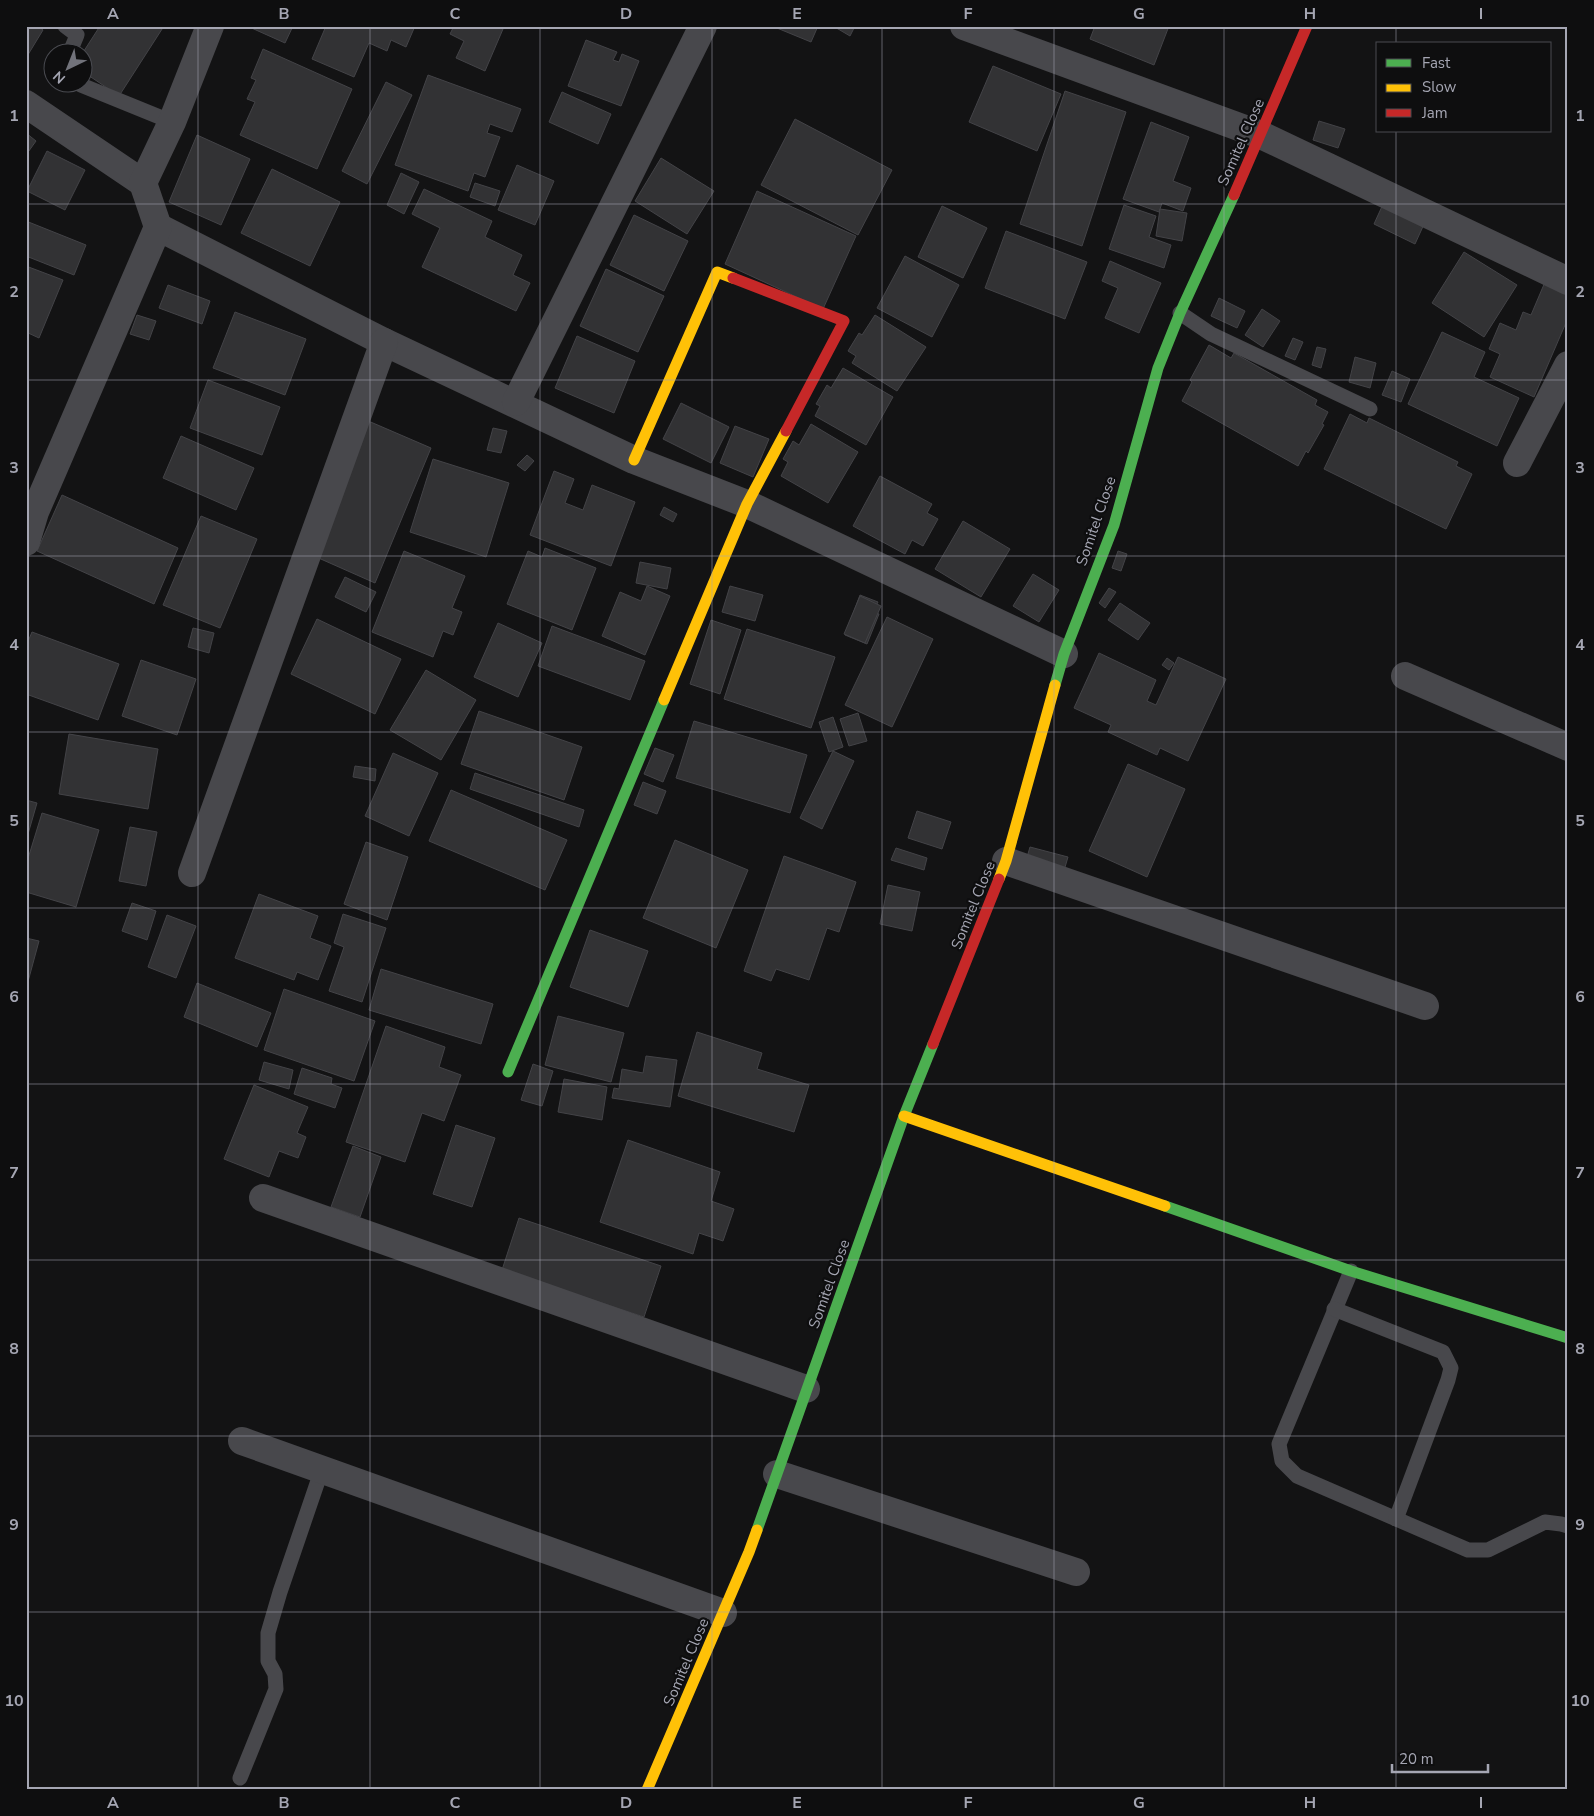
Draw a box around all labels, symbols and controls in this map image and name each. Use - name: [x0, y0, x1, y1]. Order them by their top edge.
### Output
- text: A: [107, 3, 119, 25]
- text: B: [278, 3, 290, 25]
- text: C: [450, 3, 461, 25]
- text: D: [620, 3, 632, 25]
- text: E: [792, 3, 802, 25]
- text: F: [964, 3, 973, 25]
- text: G: [1133, 3, 1145, 25]
- text: H: [1304, 3, 1316, 25]
- text: I: [1479, 3, 1483, 25]
- north arrow: [42, 42, 92, 92]
- legend: [1376, 42, 1552, 132]
- text: Fast: [1422, 53, 1451, 73]
- text: N: [49, 67, 70, 88]
- text: Slow: [1422, 77, 1457, 97]
- street label: Somitel Close: [1213, 95, 1269, 189]
- text: Jam: [1421, 103, 1448, 123]
- text: 1: [9, 105, 19, 127]
- text: 1: [1575, 105, 1585, 127]
- text: 2: [9, 281, 19, 303]
- text: 2: [1575, 281, 1585, 303]
- text: 3: [9, 457, 19, 479]
- text: 3: [1575, 457, 1585, 479]
- street label: Somitel Close: [1071, 474, 1121, 568]
- text: 4: [9, 634, 19, 656]
- text: 4: [1575, 634, 1585, 656]
- text: 5: [9, 810, 19, 832]
- text: 5: [1575, 810, 1585, 832]
- street label: Somitel Close: [946, 858, 1000, 952]
- text: 6: [9, 986, 19, 1008]
- text: 6: [1575, 986, 1585, 1008]
- text: 7: [9, 1162, 19, 1184]
- text: 7: [1575, 1162, 1585, 1184]
- street label: Somitel Close: [804, 1237, 854, 1331]
- text: 8: [9, 1338, 19, 1360]
- text: 8: [1575, 1338, 1585, 1360]
- text: 9: [9, 1514, 19, 1536]
- text: 9: [1575, 1514, 1585, 1536]
- street label: Somitel Close: [659, 1615, 713, 1709]
- text: 10: [4, 1690, 24, 1712]
- text: 10: [1570, 1690, 1590, 1712]
- scale bar: [1392, 1741, 1488, 1773]
- text: 20 m: [1399, 1749, 1434, 1769]
- text: A: [107, 1792, 119, 1814]
- text: B: [278, 1792, 290, 1814]
- text: C: [450, 1792, 461, 1814]
- text: D: [620, 1792, 632, 1814]
- text: E: [792, 1792, 802, 1814]
- text: F: [964, 1792, 973, 1814]
- text: G: [1133, 1792, 1145, 1814]
- text: H: [1304, 1792, 1316, 1814]
- text: I: [1479, 1792, 1483, 1814]

